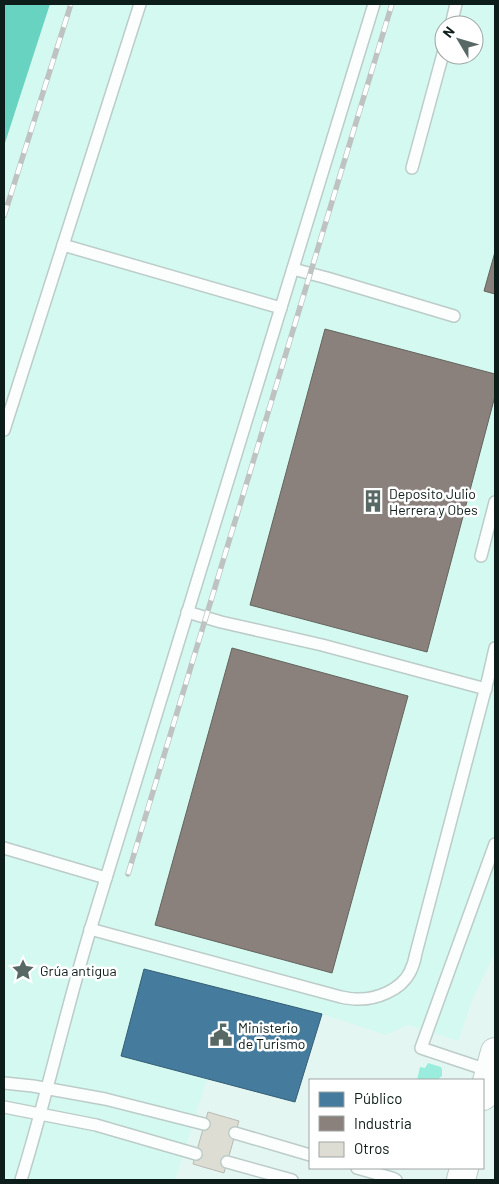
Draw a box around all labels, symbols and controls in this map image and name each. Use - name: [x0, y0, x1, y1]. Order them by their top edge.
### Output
- north arrow: [434, 15, 484, 65]
- text: N: [439, 23, 458, 41]
- place label: Deposito Julio Herrera y Obes: [389, 485, 478, 518]
- building icon: Deposito Julio Herrera y Obes: [360, 488, 386, 514]
- place icon: Grúa antigua: [10, 957, 36, 983]
- place label: Grúa antigua: [40, 962, 117, 979]
- place label: Ministerio de Turismo: [238, 1019, 305, 1052]
- public building icon: Ministerio de Turismo: [208, 1022, 234, 1048]
- legend: [309, 1079, 484, 1169]
- text: Público: [354, 1089, 402, 1107]
- text: Industria: [354, 1114, 412, 1132]
- text: Otros: [354, 1139, 390, 1157]

